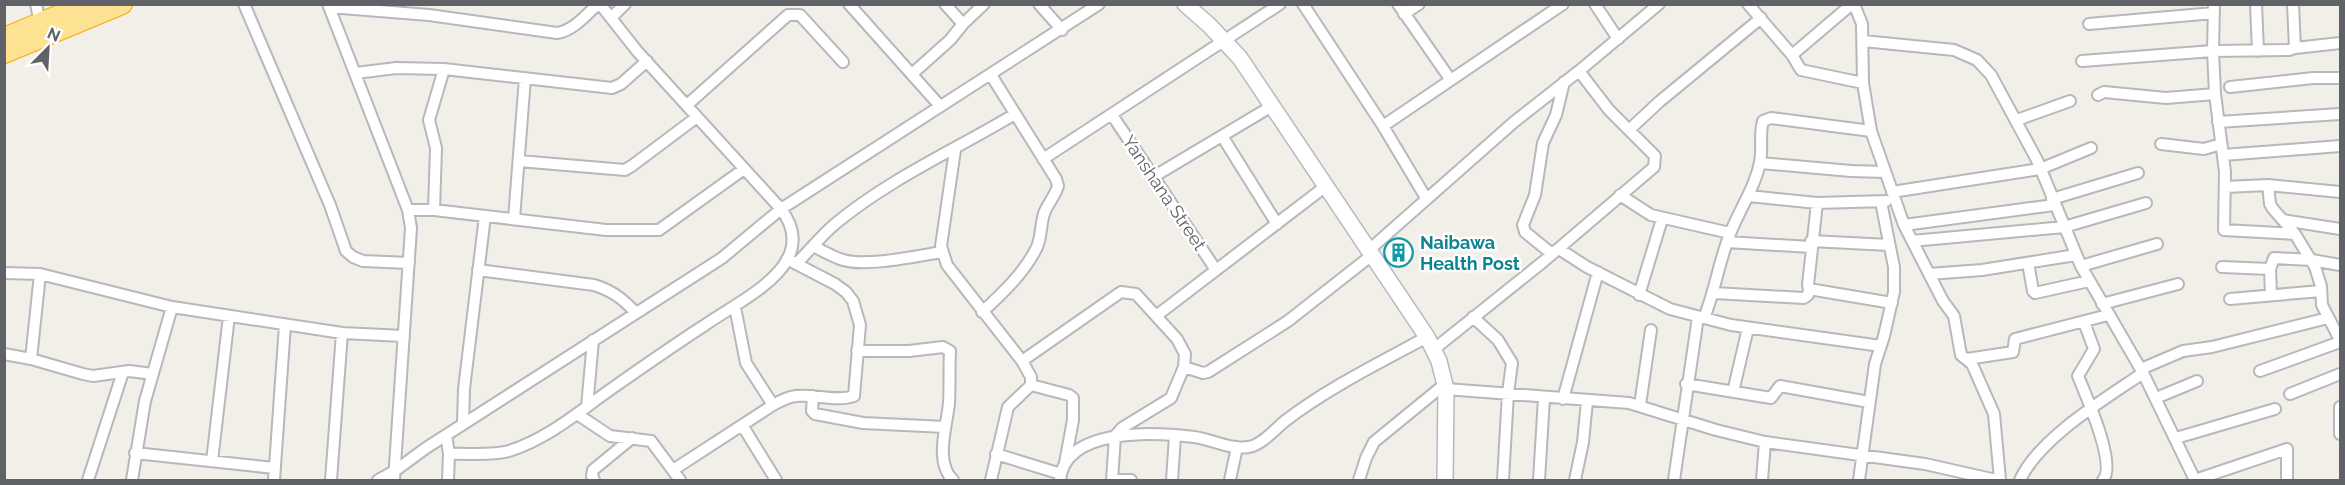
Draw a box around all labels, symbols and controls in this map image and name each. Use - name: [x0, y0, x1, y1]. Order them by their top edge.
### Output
- north arrow: [18, 18, 78, 78]
- text: N: [44, 24, 63, 46]
- street label: Yanshana Street: [1118, 131, 1211, 254]
- place label: Naibawa Health Post: [1420, 232, 1520, 274]
- building icon: Naibawa Health Post: [1383, 237, 1415, 269]

